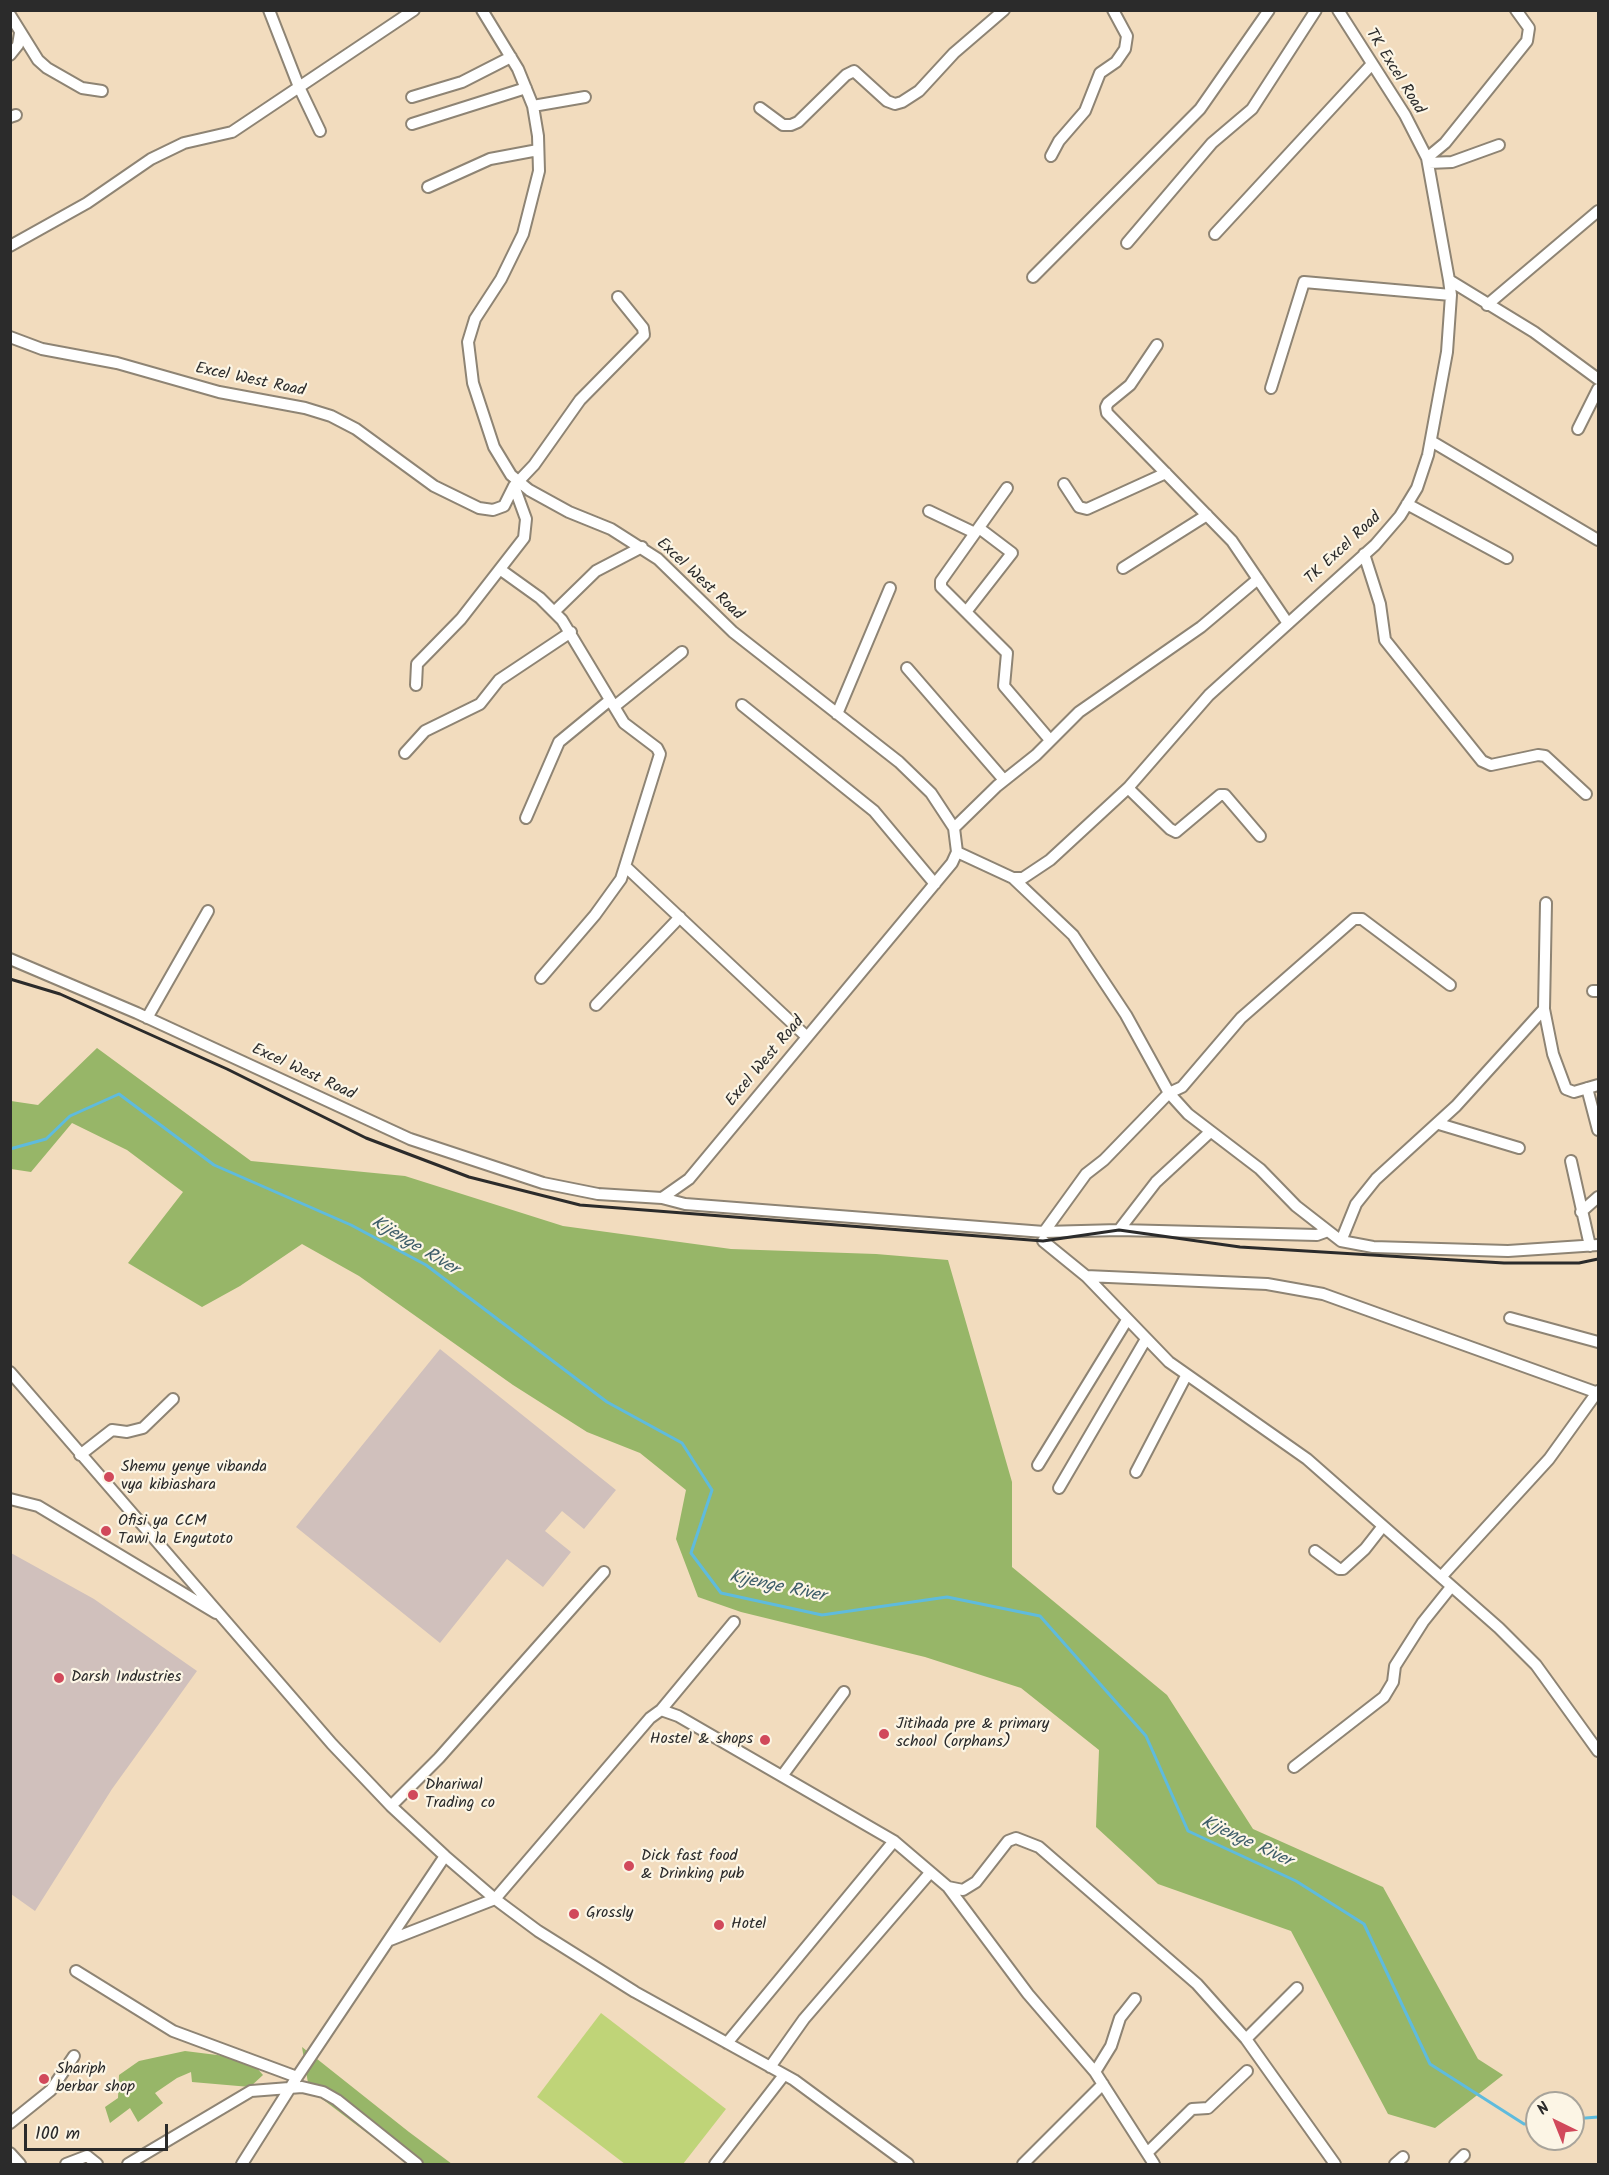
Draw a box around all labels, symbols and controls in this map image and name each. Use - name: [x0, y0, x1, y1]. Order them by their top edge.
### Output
- street label: TK Excel Road: [1360, 26, 1428, 118]
- street label: Excel West Road: [193, 360, 307, 402]
- street label: TK Excel Road: [1302, 509, 1386, 589]
- street label: Excel West Road: [651, 535, 747, 625]
- street label: Excel West Road: [723, 1013, 809, 1111]
- street label: Excel West Road: [248, 1041, 358, 1105]
- water label: Kijenge River: [367, 1213, 461, 1281]
- place label: Shemu yenye vibanda vya kibiashara: [121, 1458, 267, 1496]
- marker: Shemu yenye vibanda vya kibiashara: [102, 1470, 116, 1484]
- place label: Ofisi ya CCM Tawi la Engutoto: [118, 1512, 233, 1550]
- marker: Ofisi ya CCM Tawi la Engutoto: [99, 1524, 113, 1538]
- water label: Kijenge River: [727, 1567, 827, 1609]
- place label: Darsh Industries: [71, 1668, 181, 1688]
- marker: Darsh Industries: [52, 1671, 66, 1685]
- place label: Jitihada pre & primary school (orphans): [896, 1715, 1049, 1753]
- marker: Jitihada pre & primary school (orphans): [877, 1727, 891, 1741]
- place label: Hostel & shops: [650, 1730, 753, 1750]
- marker: Hostel & shops: [758, 1733, 772, 1747]
- place label: Dhariwal Trading co: [425, 1776, 495, 1814]
- marker: Dhariwal Trading co: [406, 1788, 420, 1802]
- water label: Kijenge River: [1197, 1813, 1295, 1873]
- place label: Dick fast food & Drinking pub: [641, 1847, 744, 1885]
- marker: Dick fast food & Drinking pub: [622, 1859, 636, 1873]
- place label: Grossly: [586, 1904, 633, 1924]
- marker: Grossly: [567, 1907, 581, 1921]
- place label: Hotel: [731, 1915, 766, 1935]
- marker: Hotel: [712, 1918, 726, 1932]
- place label: Shariph berbar shop: [56, 2060, 135, 2098]
- marker: Shariph berbar shop: [37, 2072, 51, 2086]
- north arrow: [1525, 2091, 1585, 2151]
- text: N: [1532, 2096, 1556, 2122]
- scale bar: [27, 2112, 171, 2150]
- text: 100 m: [35, 2120, 80, 2149]

